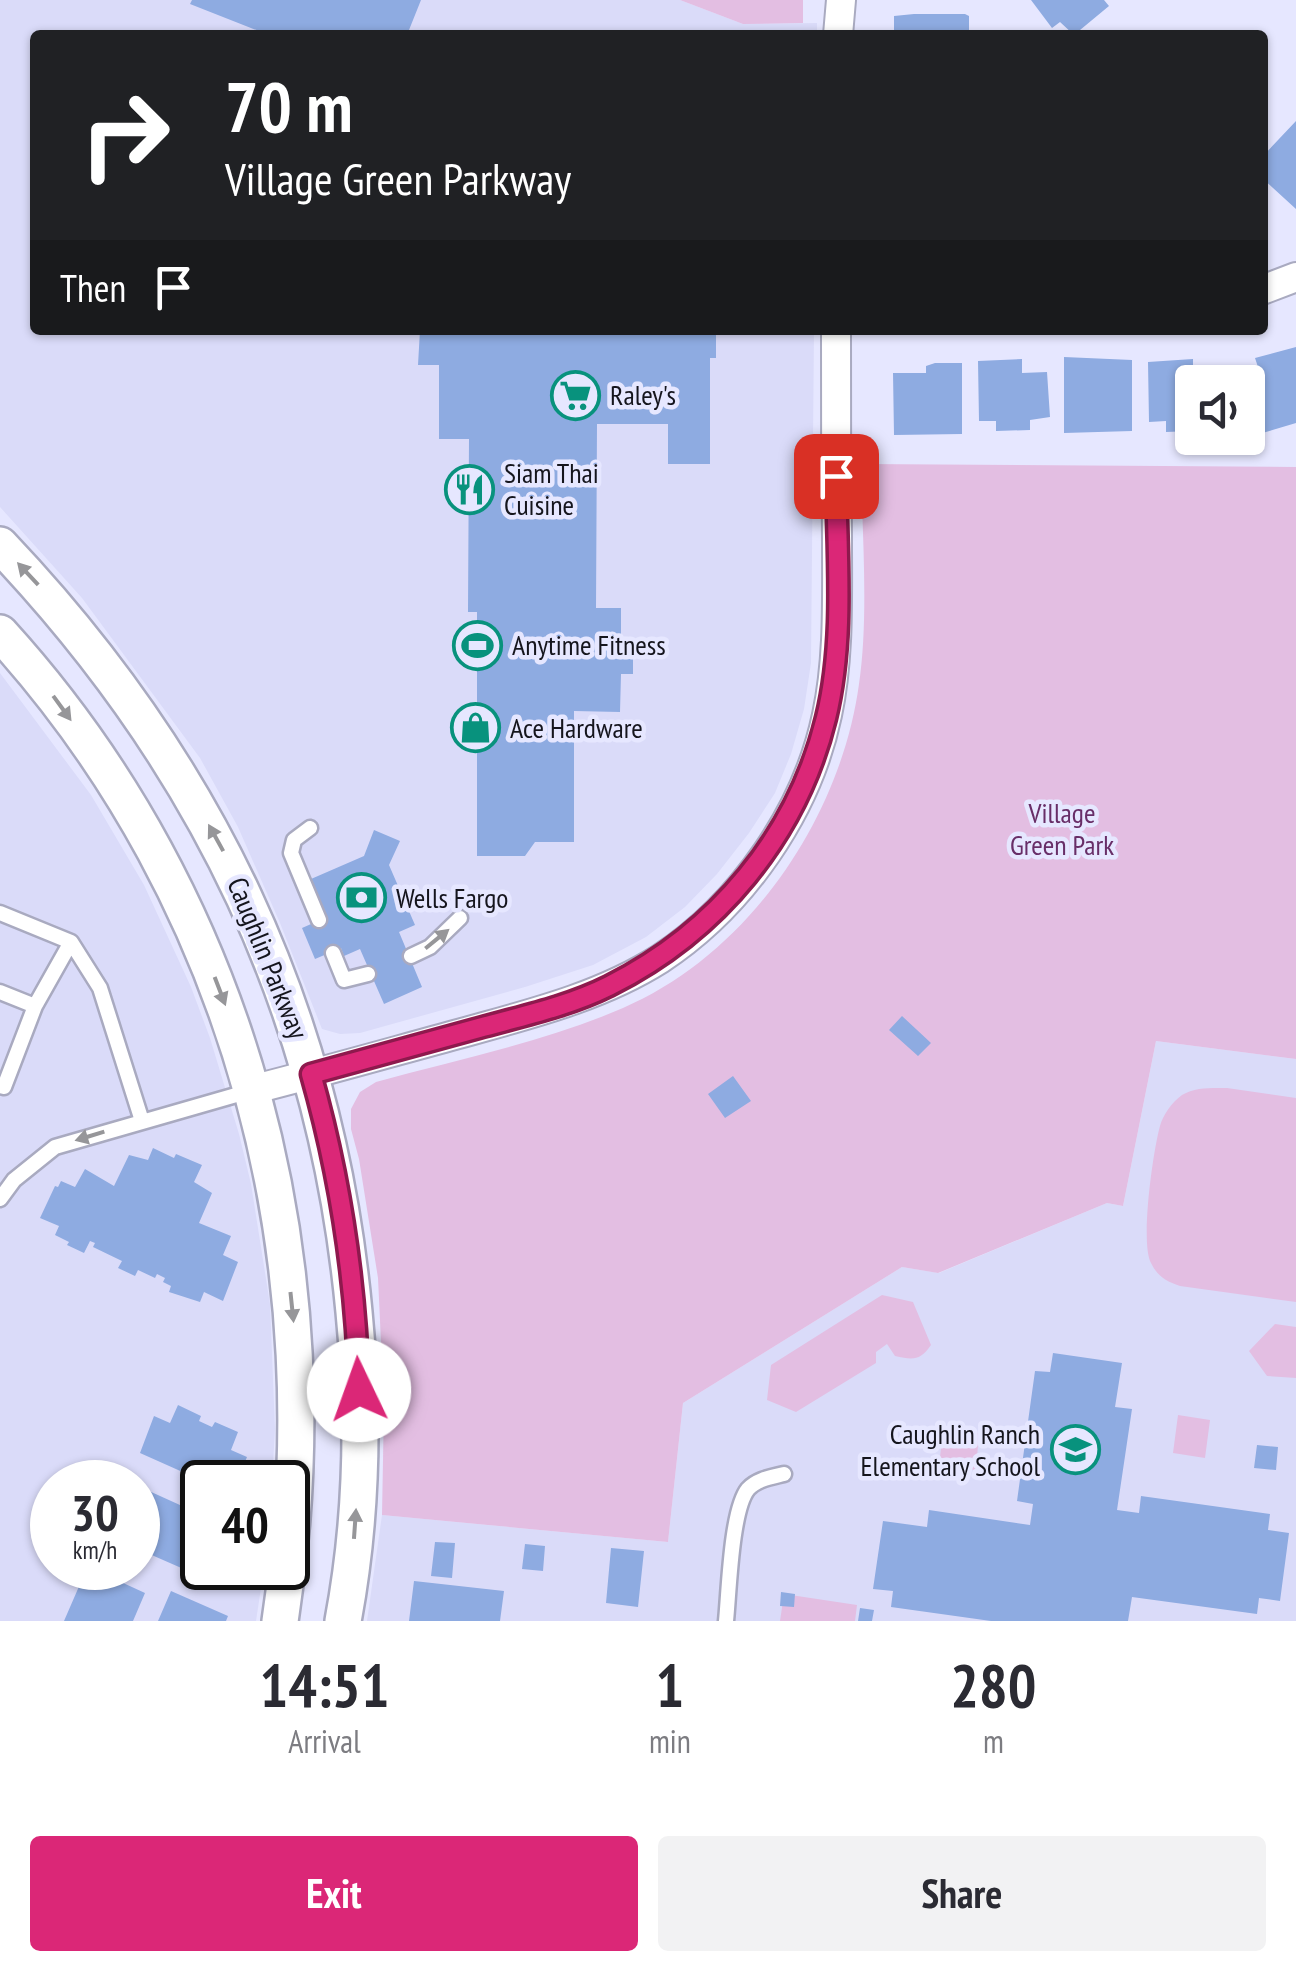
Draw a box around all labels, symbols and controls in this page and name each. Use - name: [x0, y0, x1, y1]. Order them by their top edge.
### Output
- text: 70 m: [225, 61, 353, 151]
- icon: right: [60, 70, 190, 200]
- text: Village Green Parkway: [225, 149, 571, 207]
- icon: arrive: [146, 260, 201, 315]
- text: Then: [60, 263, 126, 312]
- map controls: [1175, 365, 1265, 455]
- button: sound: [1175, 365, 1265, 455]
- supermarket icon: Raley's: [549, 369, 601, 421]
- place label: Raley's: [610, 376, 676, 413]
- pin: [794, 434, 879, 519]
- icon: arrive: [809, 449, 864, 504]
- place label: Siam Thai Cuisine: [504, 454, 599, 523]
- restaurant icon: Siam Thai Cuisine: [443, 463, 495, 515]
- one-way arrow: [17, 562, 40, 586]
- sports icon: Anytime Fitness: [451, 619, 503, 671]
- place label: Anytime Fitness: [512, 626, 666, 663]
- one-way arrow: [52, 695, 72, 721]
- shop icon: Ace Hardware: [449, 702, 501, 754]
- place label: Ace Hardware: [510, 709, 643, 746]
- park label: Village Green Park: [1010, 794, 1114, 863]
- one-way arrow: [207, 824, 225, 852]
- street label: Caughlin Parkway: [219, 872, 318, 1044]
- bank icon: Wells Fargo: [335, 872, 387, 924]
- place label: Wells Fargo: [396, 879, 508, 916]
- one-way arrow: [425, 929, 450, 950]
- one-way arrow: [212, 976, 228, 1006]
- one-way arrow: [74, 1129, 104, 1144]
- one-way arrow: [284, 1291, 300, 1323]
- position arrow: [307, 1338, 411, 1442]
- place label: Caughlin Ranch Elementary School: [861, 1415, 1040, 1484]
- school or university icon: Caughlin Ranch Elementary School: [1049, 1424, 1101, 1476]
- speed limit sign: 40: [180, 1460, 310, 1590]
- text: 30: [71, 1480, 119, 1545]
- one-way arrow: [347, 1508, 363, 1540]
- text: km/h: [73, 1534, 117, 1566]
- text: 14:51: [260, 1646, 389, 1724]
- text: 1: [656, 1646, 684, 1724]
- text: 280: [950, 1646, 1036, 1724]
- text: Arrival: [288, 1720, 361, 1762]
- text: min: [649, 1720, 691, 1762]
- text: m: [983, 1720, 1004, 1762]
- button: Exit: [30, 1836, 638, 1951]
- button: Share: [658, 1836, 1266, 1951]

